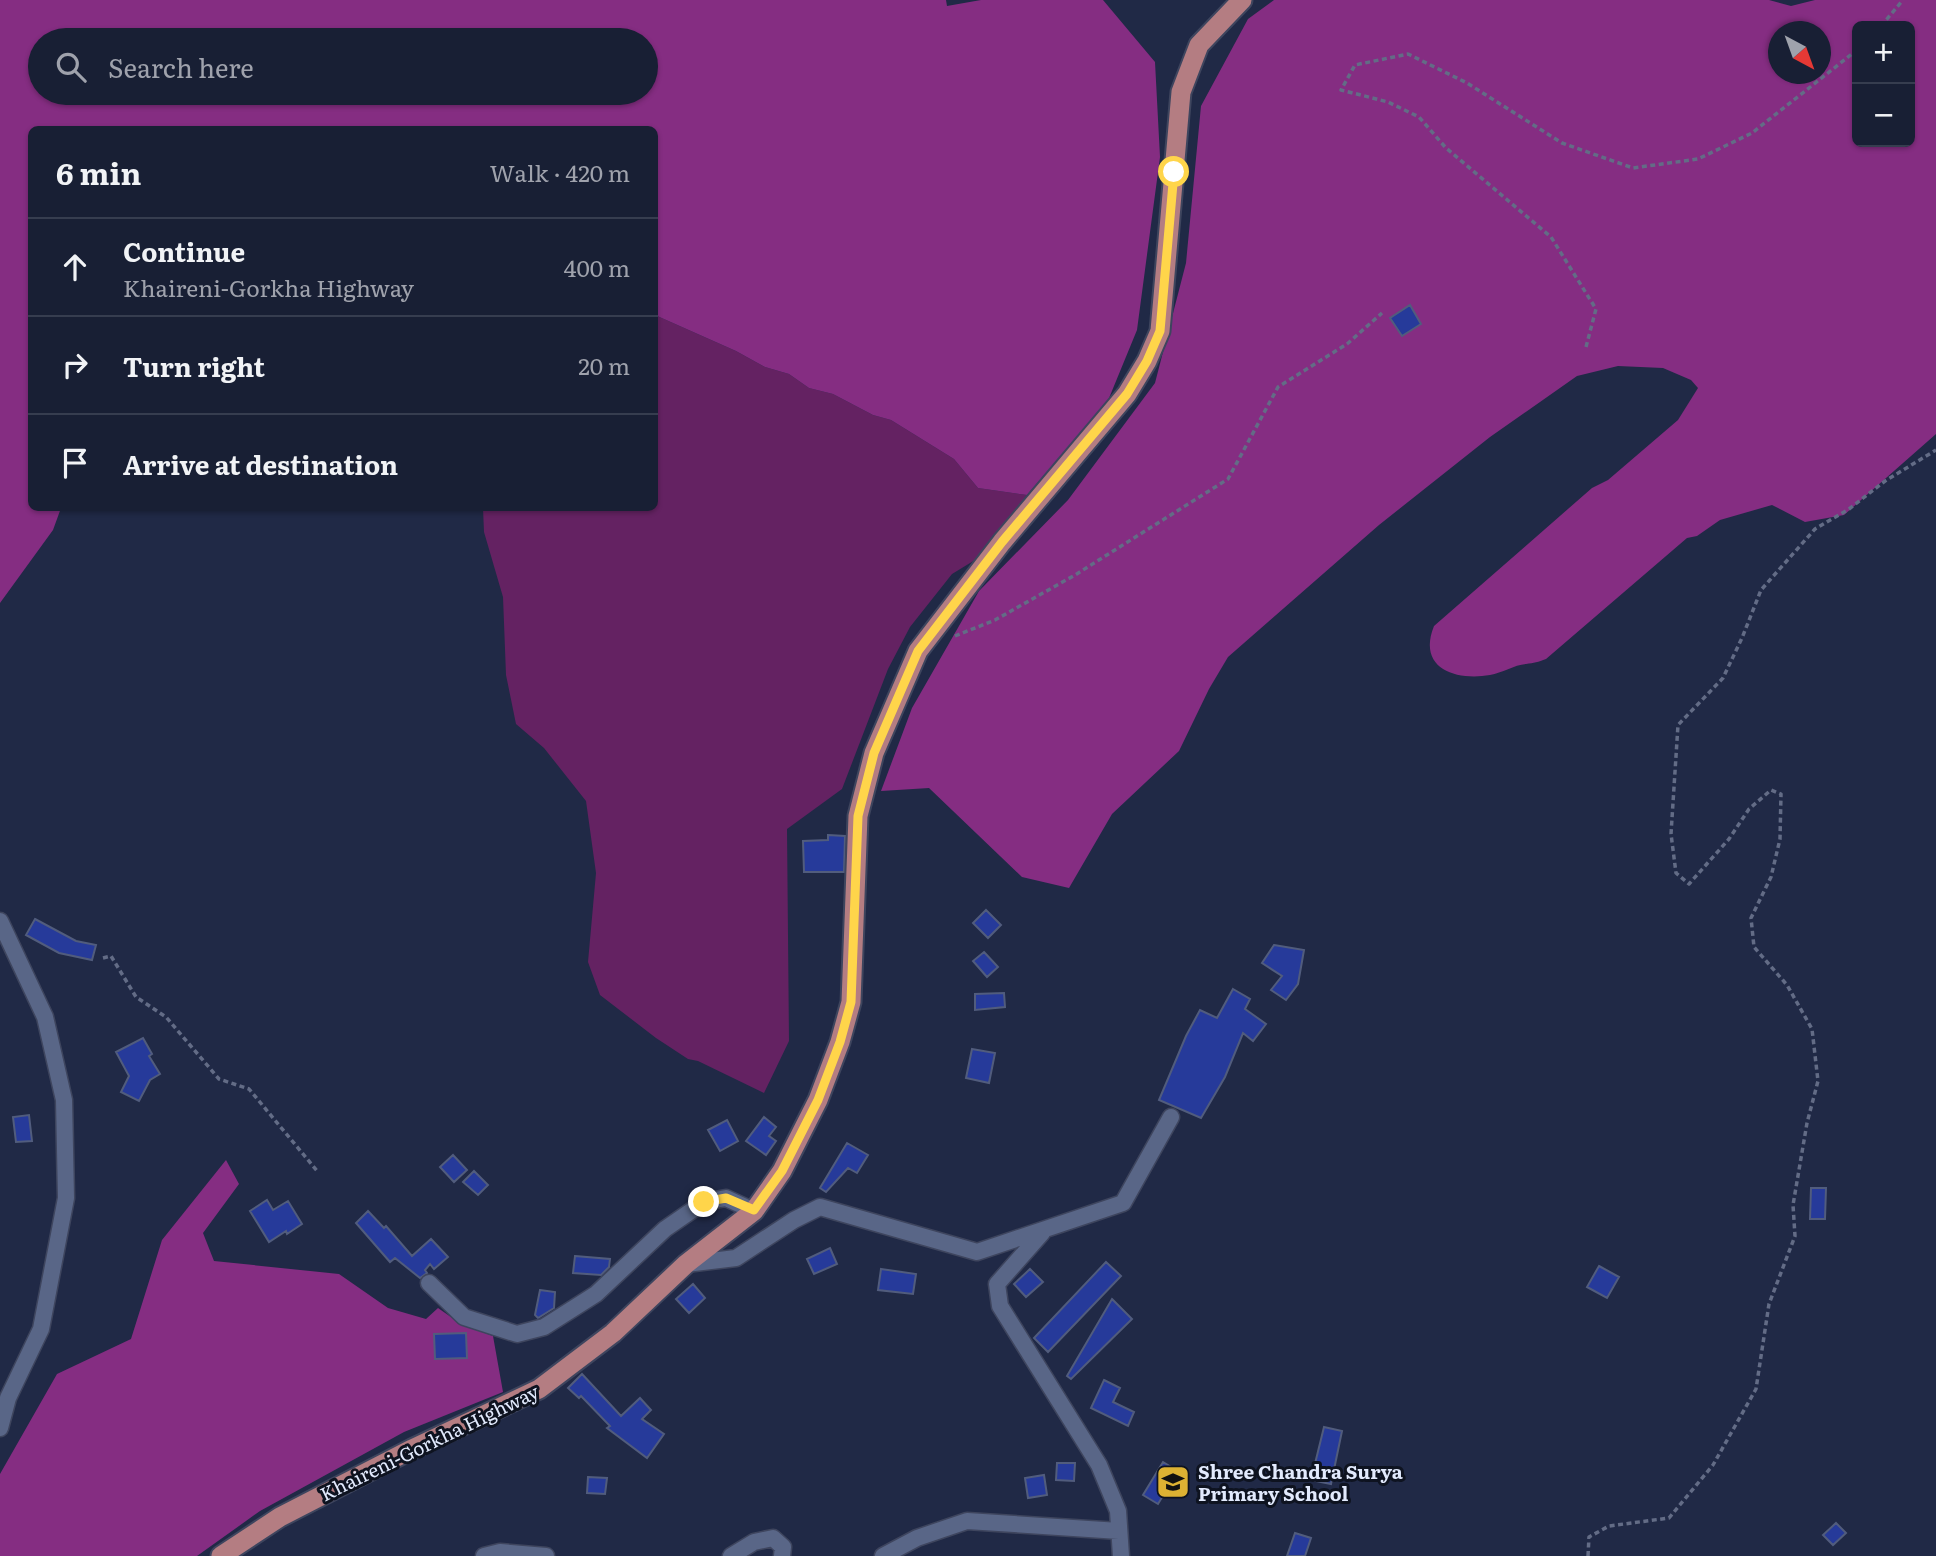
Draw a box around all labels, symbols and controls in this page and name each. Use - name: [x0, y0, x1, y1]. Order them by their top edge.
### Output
- north arrow: [1768, 21, 1831, 84]
- map controls: [1852, 21, 1915, 147]
- button: +: [1852, 21, 1915, 84]
- search box: [28, 28, 658, 105]
- text: Search here: [108, 47, 254, 86]
- icon: search: [52, 48, 90, 86]
- button: −: [1852, 84, 1915, 147]
- text: 6 min: [56, 150, 141, 194]
- text: Walk · 420 m: [490, 155, 630, 189]
- route start: [1158, 156, 1189, 187]
- text: Continue: [123, 231, 245, 270]
- icon: ahead: [56, 248, 94, 286]
- text: 400 m: [564, 250, 630, 284]
- text: Khaireni-Gorkha Highway: [123, 270, 414, 304]
- icon: right: [56, 346, 94, 384]
- text: Turn right: [123, 346, 265, 385]
- text: 20 m: [578, 348, 630, 382]
- icon: arrive: [56, 444, 94, 482]
- text: Arrive at destination: [123, 444, 398, 483]
- route end: [688, 1186, 719, 1217]
- street label: Khaireni-Gorkha Highway: [315, 1377, 543, 1507]
- place label: Shree Chandra Surya Primary School: [1198, 1457, 1403, 1507]
- school or university icon: Shree Chandra Surya Primary School: [1154, 1463, 1192, 1501]

